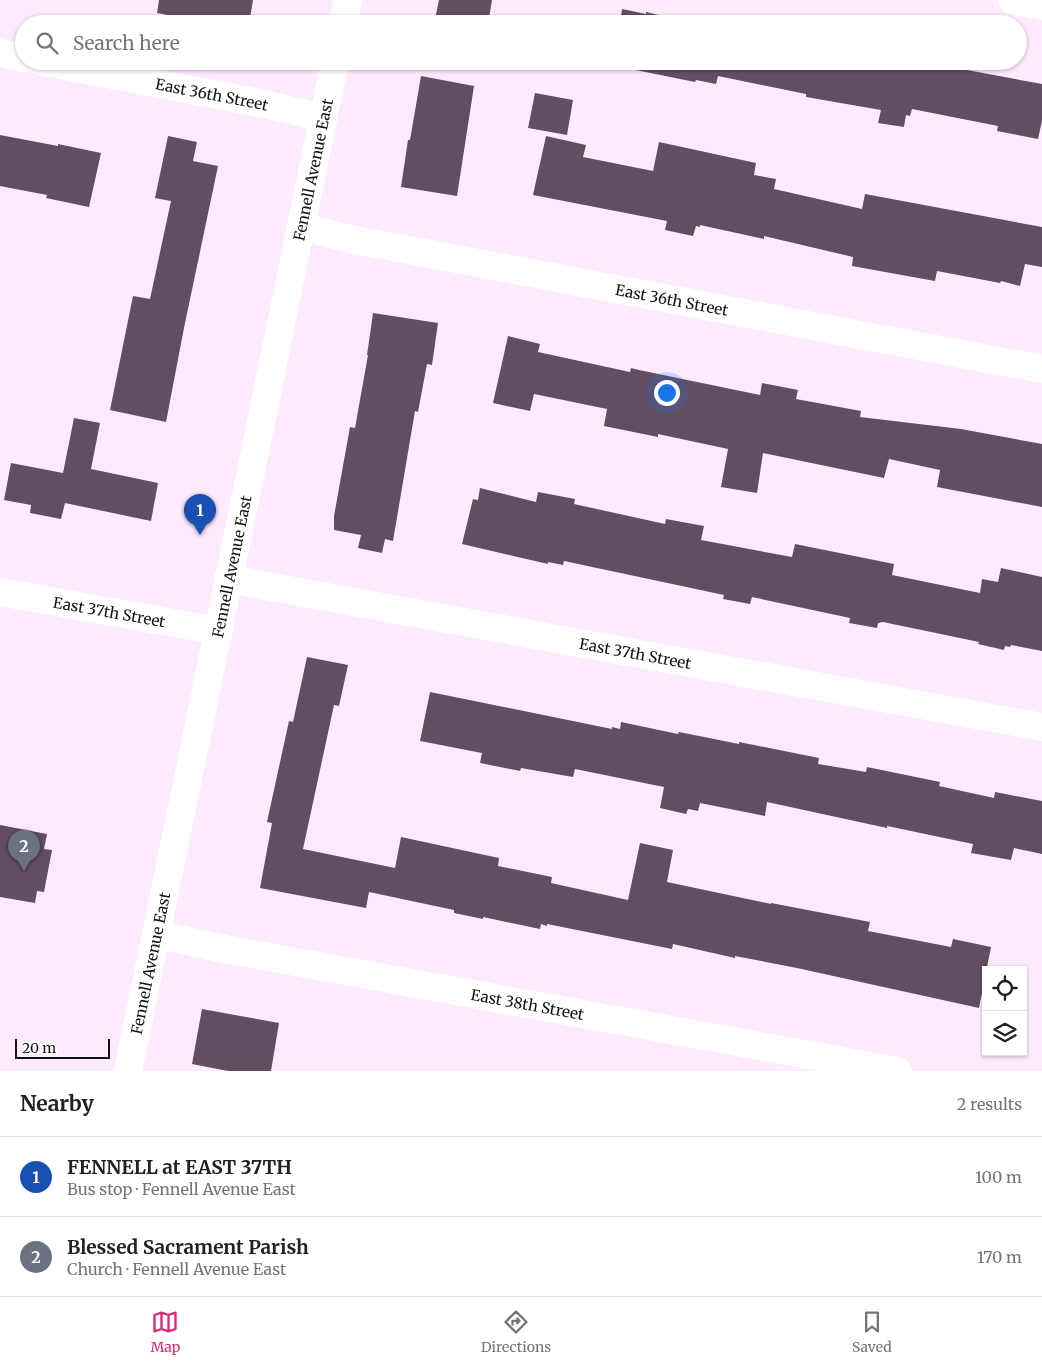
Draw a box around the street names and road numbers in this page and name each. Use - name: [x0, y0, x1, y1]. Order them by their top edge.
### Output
- street label: East 36th Street: [154, 74, 270, 114]
- street label: Fennell Avenue East: [289, 97, 337, 242]
- street label: East 36th Street: [614, 280, 730, 319]
- street label: Fennell Avenue East: [208, 494, 255, 639]
- street label: East 37th Street: [52, 592, 167, 631]
- street label: East 37th Street: [578, 634, 693, 673]
- street label: Fennell Avenue East: [126, 890, 174, 1036]
- street label: East 38th Street: [469, 984, 586, 1024]

